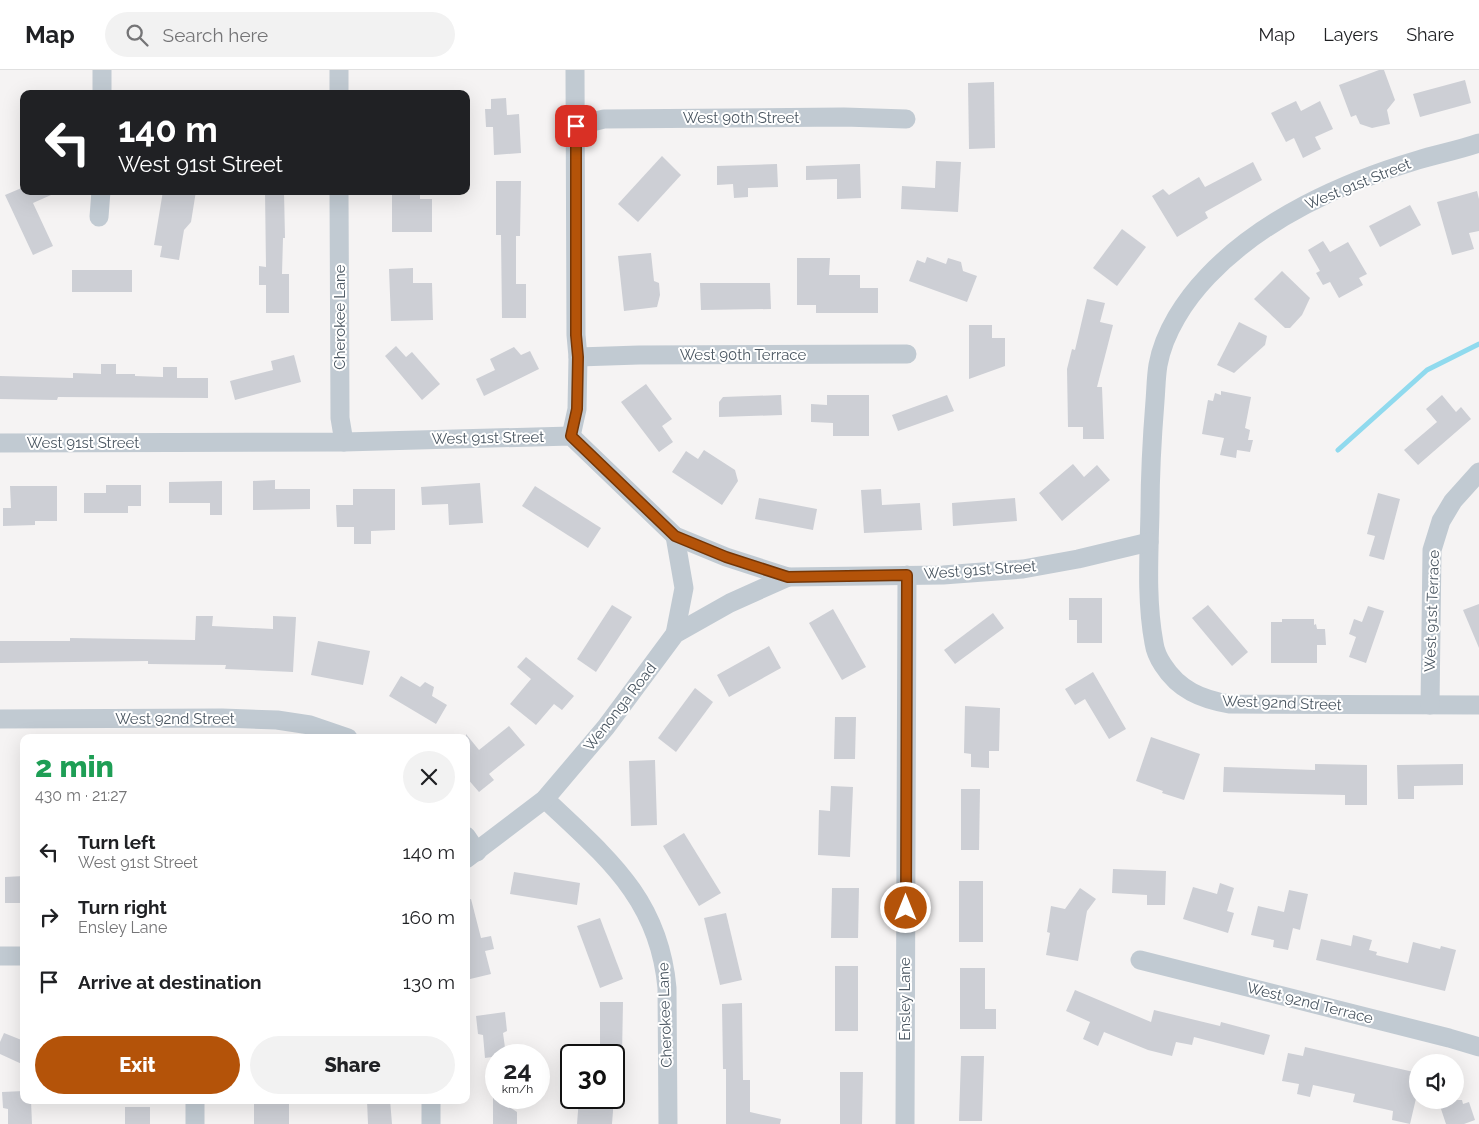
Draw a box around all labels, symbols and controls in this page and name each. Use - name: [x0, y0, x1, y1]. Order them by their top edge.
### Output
- search box: [105, 12, 455, 57]
- text: Map: [25, 20, 75, 49]
- icon: search: [123, 21, 151, 49]
- text: Search here: [163, 24, 268, 46]
- text: Map: [1259, 24, 1295, 45]
- text: Layers: [1323, 24, 1378, 45]
- text: Share: [1406, 24, 1454, 45]
- pin: [555, 105, 597, 147]
- text: 140 m: [118, 109, 218, 150]
- street label: West 90th Street: [683, 109, 799, 127]
- icon: left: [35, 110, 100, 175]
- icon: arrive: [562, 112, 590, 140]
- text: West 91st Street: [118, 151, 283, 177]
- street label: West 91st Street: [1302, 155, 1414, 213]
- street label: Cherokee Lane: [331, 264, 349, 370]
- street label: West 90th Terrace: [680, 346, 807, 364]
- street label: West 91st Street: [432, 428, 544, 448]
- street label: West 91st Street: [27, 434, 139, 452]
- street label: West 91st Terrace: [1421, 549, 1443, 672]
- street label: West 91st Street: [923, 557, 1037, 583]
- street label: Wenonga Road: [580, 659, 660, 755]
- street label: West 92nd Street: [1222, 692, 1342, 714]
- street label: West 92nd Street: [115, 710, 235, 728]
- text: 2 min: [35, 749, 114, 784]
- button: close: [403, 751, 455, 803]
- text: 430 m · 21:27: [35, 786, 127, 805]
- text: Turn left: [78, 831, 155, 853]
- icon: left: [35, 838, 63, 866]
- text: 140 m: [403, 841, 455, 863]
- text: West 91st Street: [78, 853, 198, 872]
- position arrow: [879, 881, 931, 933]
- text: Turn right: [78, 896, 167, 918]
- icon: right: [35, 903, 63, 931]
- text: 160 m: [401, 906, 455, 928]
- text: Ensley Lane: [78, 918, 167, 937]
- street label: Ensley Lane: [896, 957, 914, 1041]
- street label: Cherokee Lane: [654, 962, 676, 1068]
- icon: arrive: [35, 968, 63, 996]
- text: Arrive at destination: [78, 971, 262, 993]
- text: 130 m: [403, 971, 455, 993]
- street label: West 92nd Terrace: [1245, 979, 1375, 1027]
- button: Exit: [35, 1036, 240, 1094]
- button: Share: [250, 1036, 455, 1094]
- speed limit sign: 30: [560, 1044, 625, 1109]
- map controls: [1409, 1054, 1464, 1109]
- button: sound: [1409, 1054, 1464, 1109]
- text: 24: [503, 1055, 532, 1085]
- text: km/h: [502, 1082, 533, 1096]

